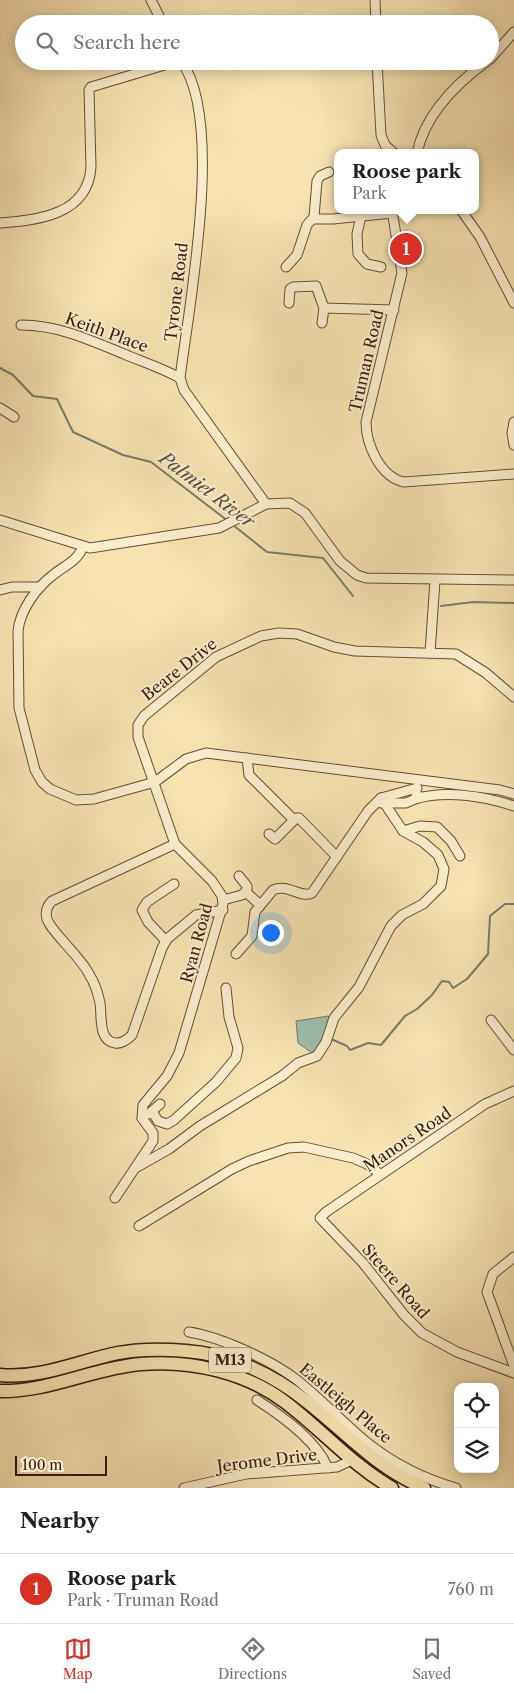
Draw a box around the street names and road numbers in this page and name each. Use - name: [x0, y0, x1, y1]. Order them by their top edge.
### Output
- street label: Tyrone Road: [160, 241, 192, 343]
- street label: Truman Road: [344, 307, 388, 414]
- street label: Keith Place: [63, 308, 151, 356]
- street label: Beare Drive: [137, 633, 221, 705]
- street label: Ryan Road: [176, 901, 216, 985]
- street label: Manors Road: [359, 1102, 455, 1176]
- street label: Steere Road: [358, 1240, 434, 1323]
- road number: M13: [209, 1348, 251, 1372]
- street label: Eastleigh Place: [296, 1359, 396, 1447]
- street label: Jerome Drive: [213, 1444, 318, 1476]

